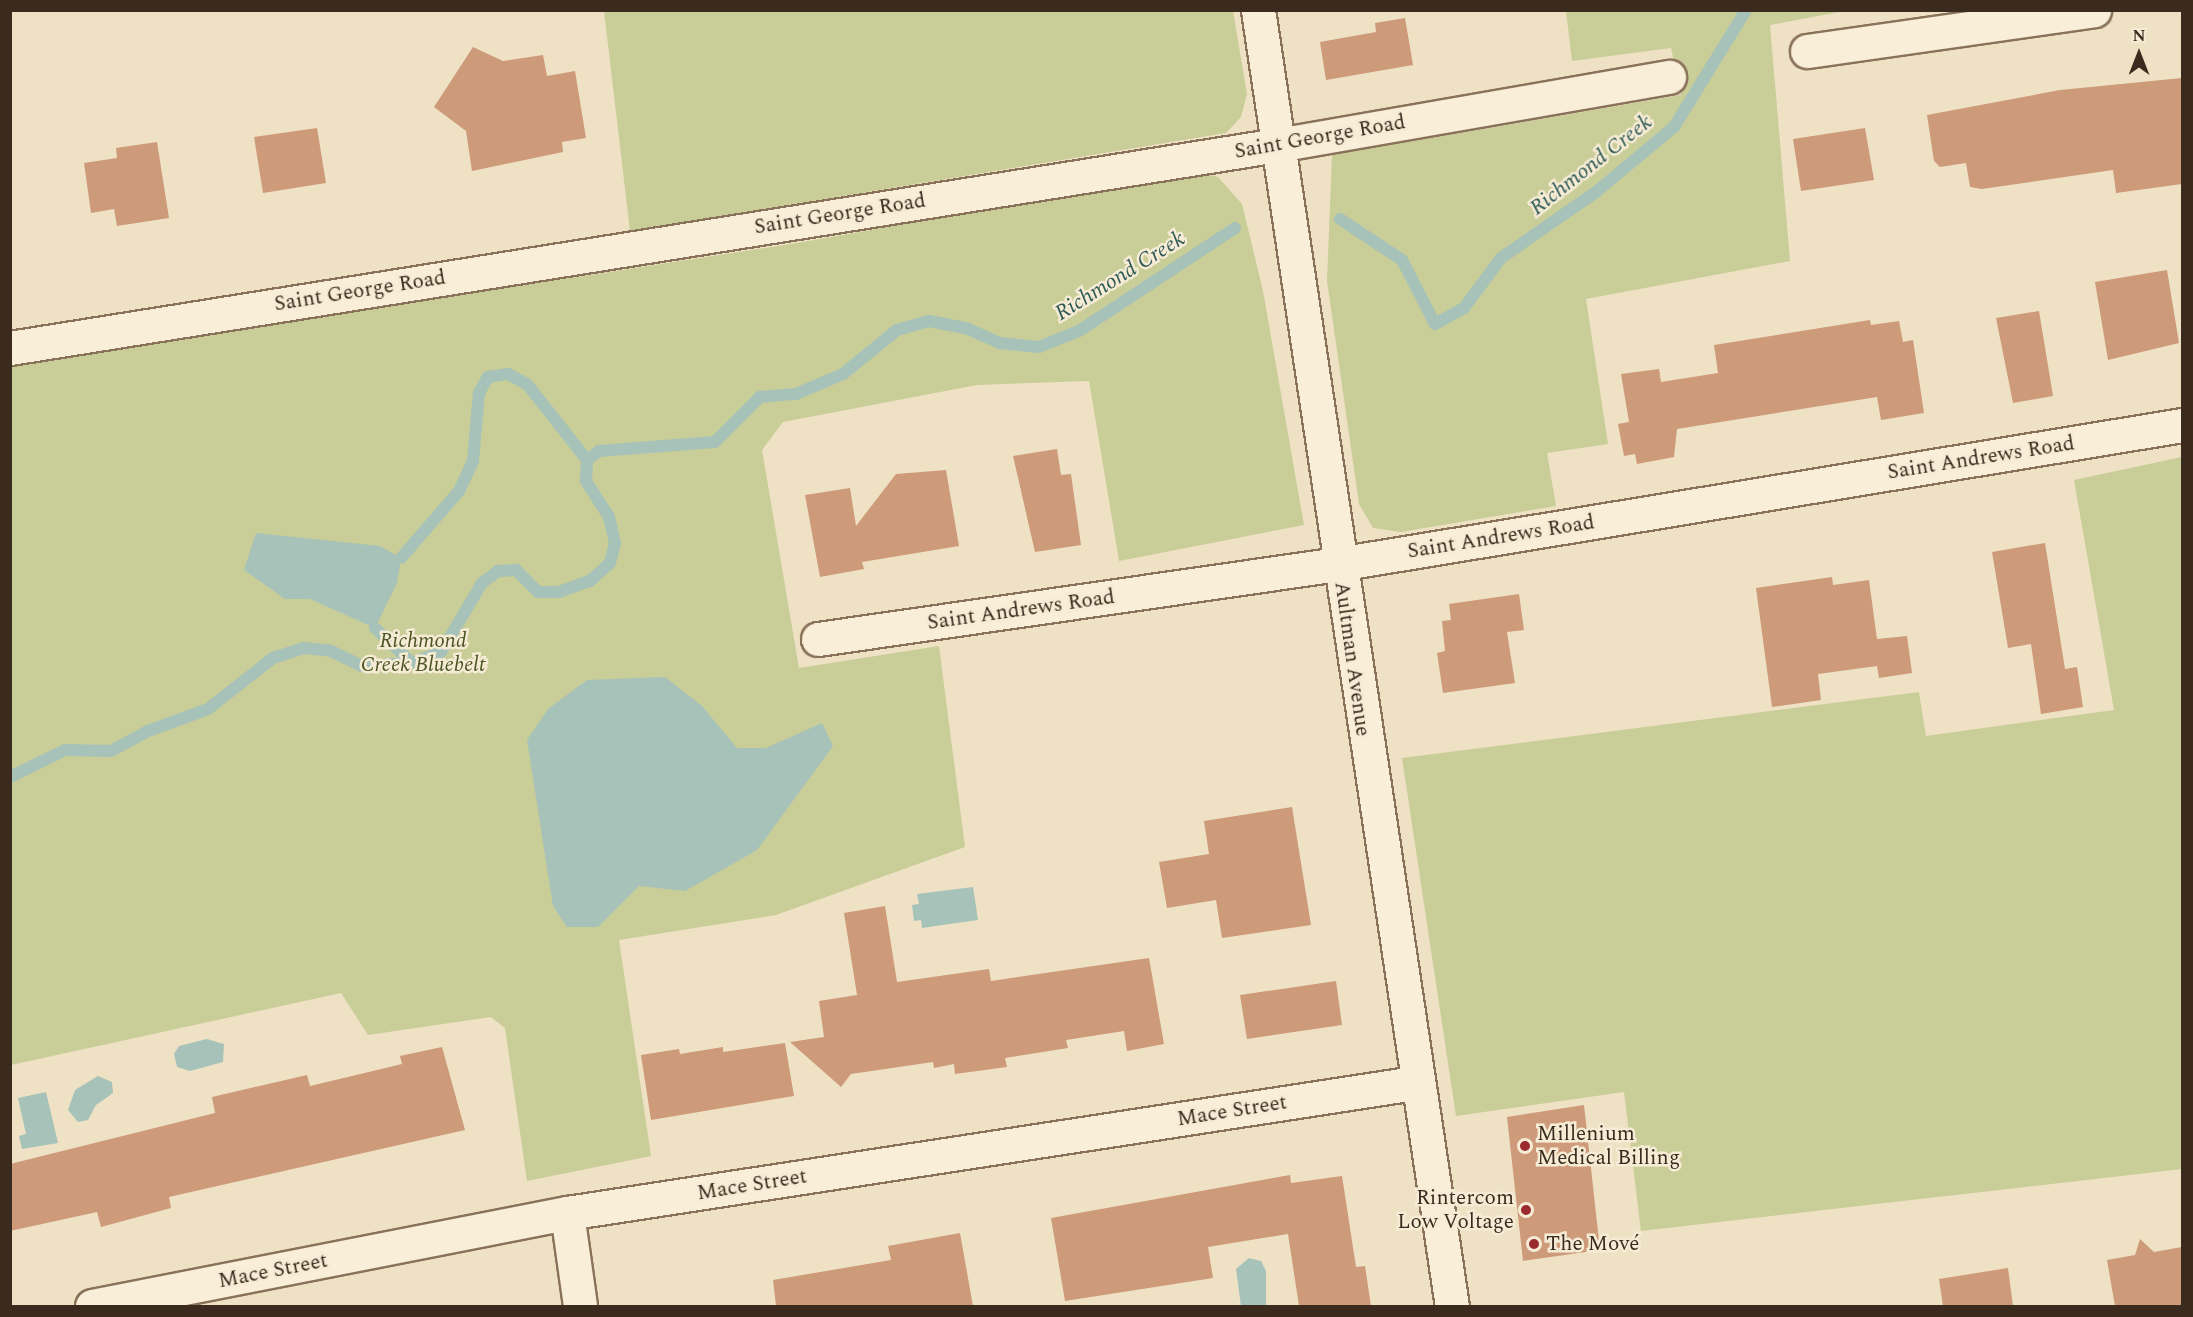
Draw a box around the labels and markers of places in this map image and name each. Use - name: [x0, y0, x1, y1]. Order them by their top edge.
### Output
- place label: Millenium Medical Billing: [1537, 1121, 1680, 1171]
- marker: Millenium Medical Billing: [1518, 1139, 1532, 1153]
- place label: Rintercom Low Voltage: [1397, 1185, 1514, 1235]
- marker: Rintercom Low Voltage: [1519, 1203, 1533, 1217]
- place label: The Mové: [1546, 1231, 1640, 1257]
- marker: The Mové: [1527, 1237, 1541, 1251]

